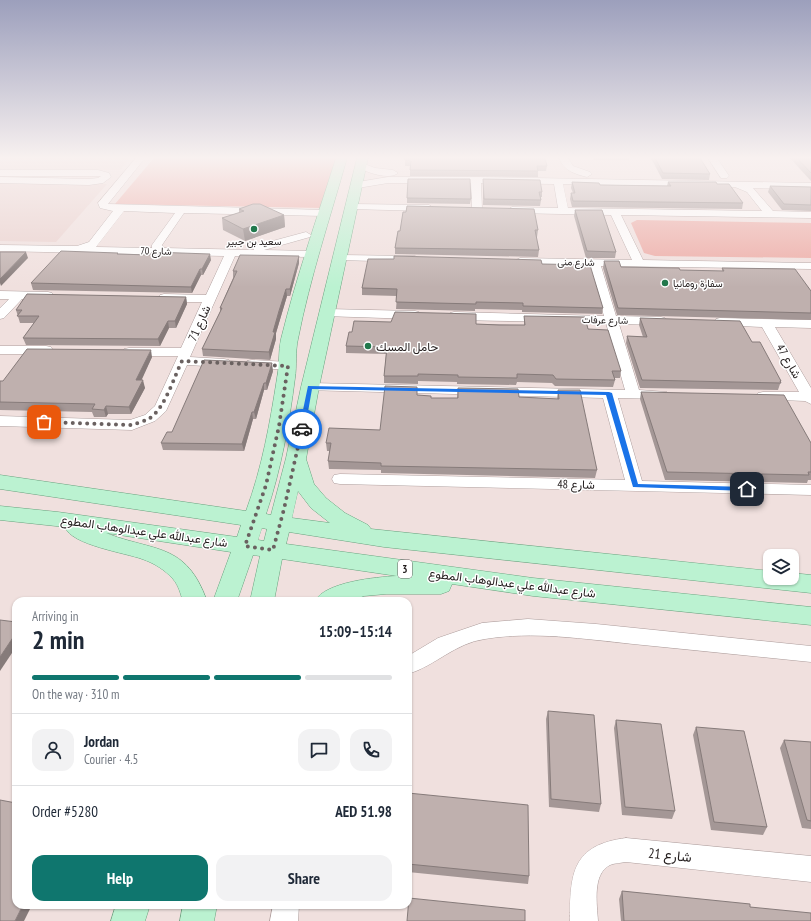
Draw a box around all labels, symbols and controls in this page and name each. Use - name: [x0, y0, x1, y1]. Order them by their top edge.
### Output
- marker: سعيد بن جبير: [249, 224, 259, 234]
- place label: سعيد بن جبير: [226, 235, 282, 248]
- street label: شارع 70: [140, 244, 172, 258]
- street label: شارع منى: [557, 255, 595, 269]
- place label: سفارة رومانيا: [673, 277, 723, 290]
- marker: سفارة رومانيا: [660, 278, 670, 288]
- street label: شارع 71: [185, 303, 215, 344]
- street label: شارع عرفات: [582, 313, 629, 327]
- place label: حامل المسك: [376, 339, 438, 355]
- marker: حامل المسك: [363, 341, 373, 351]
- street label: شارع 47: [771, 341, 805, 382]
- pin: [27, 405, 61, 439]
- courier: [282, 409, 322, 449]
- icon: bag: [33, 411, 55, 433]
- icon: car: [291, 418, 313, 440]
- pin: [730, 472, 764, 506]
- street label: شارع 48: [557, 476, 595, 494]
- icon: home: [736, 478, 758, 500]
- street label: شارع عبدالله علي عبدالوهاب المطوع: [59, 512, 228, 553]
- map controls: [763, 549, 799, 585]
- button: layers: [763, 549, 799, 585]
- road number: 3: [398, 560, 412, 578]
- street label: شارع عبدالله علي عبدالوهاب المطوع: [427, 565, 596, 604]
- text: Arriving in: [32, 608, 79, 625]
- text: 15:09–15:14: [319, 622, 392, 641]
- text: 2 min: [32, 623, 85, 656]
- text: On the way · 310 m: [32, 686, 119, 703]
- button: person: [32, 729, 74, 771]
- button: chat: [298, 729, 340, 771]
- button: phone: [350, 729, 392, 771]
- text: Jordan: [84, 732, 119, 751]
- text: Courier · 4.5: [84, 751, 138, 768]
- text: Order #5280: [32, 802, 98, 821]
- text: AED 51.98: [335, 802, 392, 821]
- street label: شارع 21: [647, 844, 693, 868]
- button: Help: [32, 855, 208, 901]
- button: Share: [216, 855, 392, 901]

